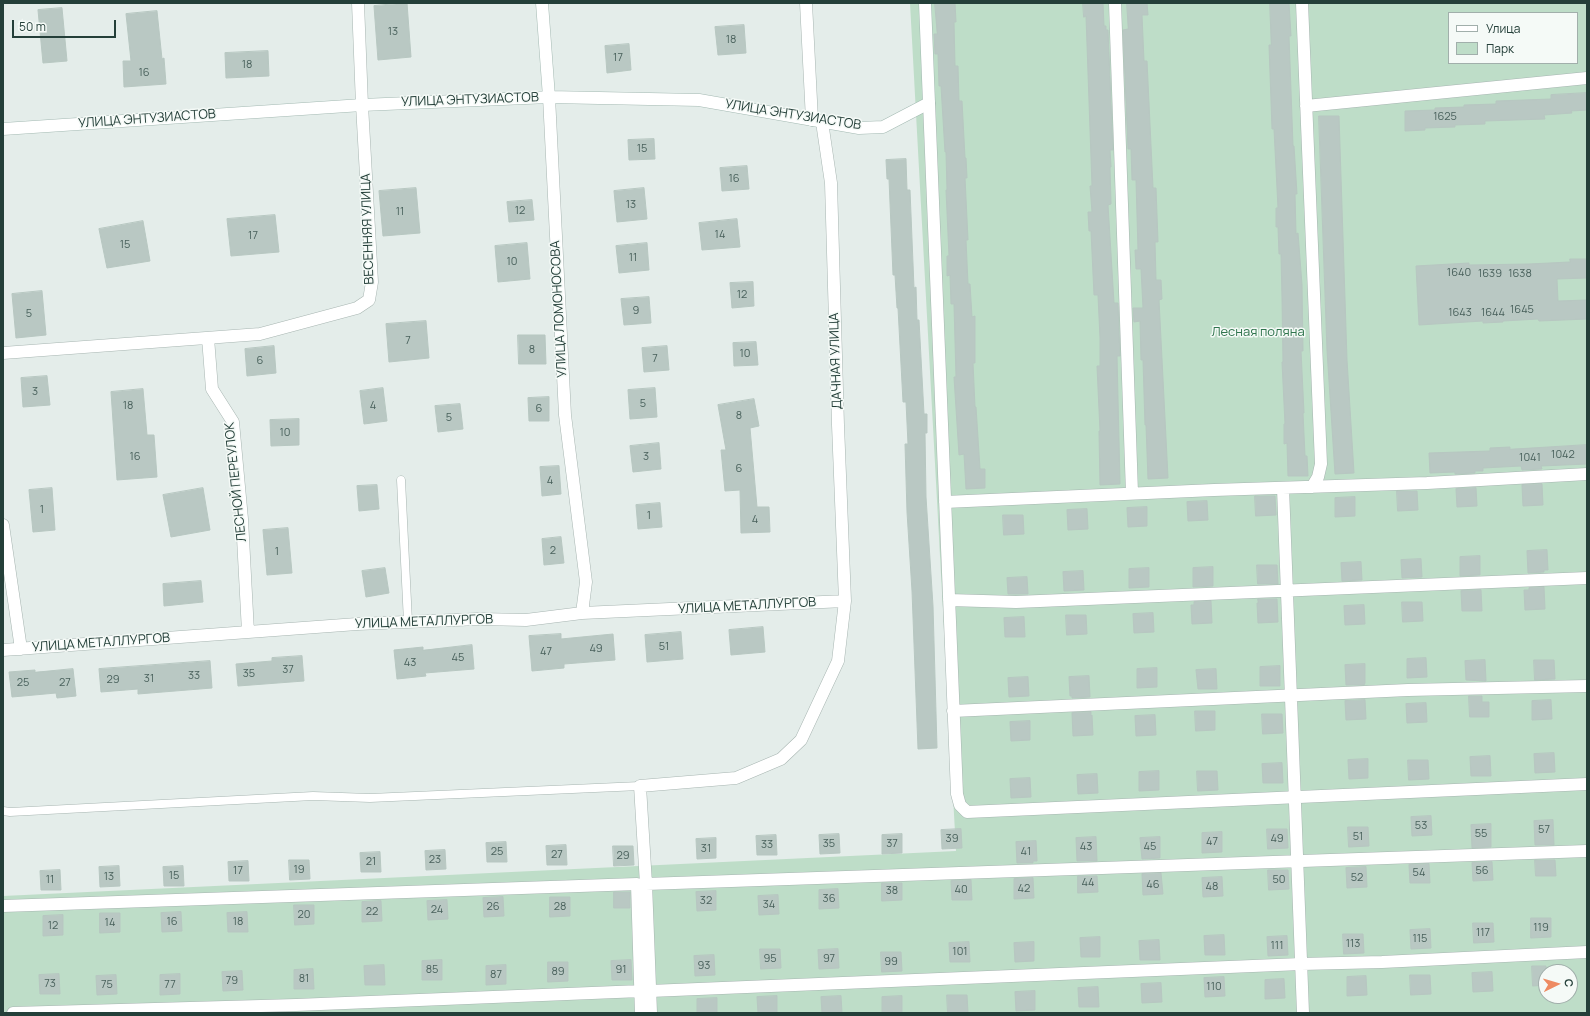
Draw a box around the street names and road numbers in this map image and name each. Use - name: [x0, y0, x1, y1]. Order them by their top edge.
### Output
- street label: УЛИЦА ЭНТУЗИАСТОВ: [401, 90, 539, 110]
- street label: УЛИЦА ЭНТУЗИАСТОВ: [724, 97, 862, 133]
- street label: УЛИЦА ЭНТУЗИАСТОВ: [78, 106, 216, 132]
- street label: ВЕСЕННЯЯ УЛИЦА: [358, 173, 378, 285]
- street label: УЛИЦА ЛОМОНОСОВА: [548, 240, 570, 378]
- street label: ДАЧНАЯ УЛИЦА: [827, 312, 845, 410]
- street label: ЛЕСНОЙ ПЕРЕУЛОК: [222, 421, 250, 543]
- street label: УЛИЦА МЕТАЛЛУРГОВ: [678, 595, 816, 617]
- street label: УЛИЦА МЕТАЛЛУРГОВ: [355, 612, 493, 632]
- street label: УЛИЦА МЕТАЛЛУРГОВ: [31, 630, 171, 656]

